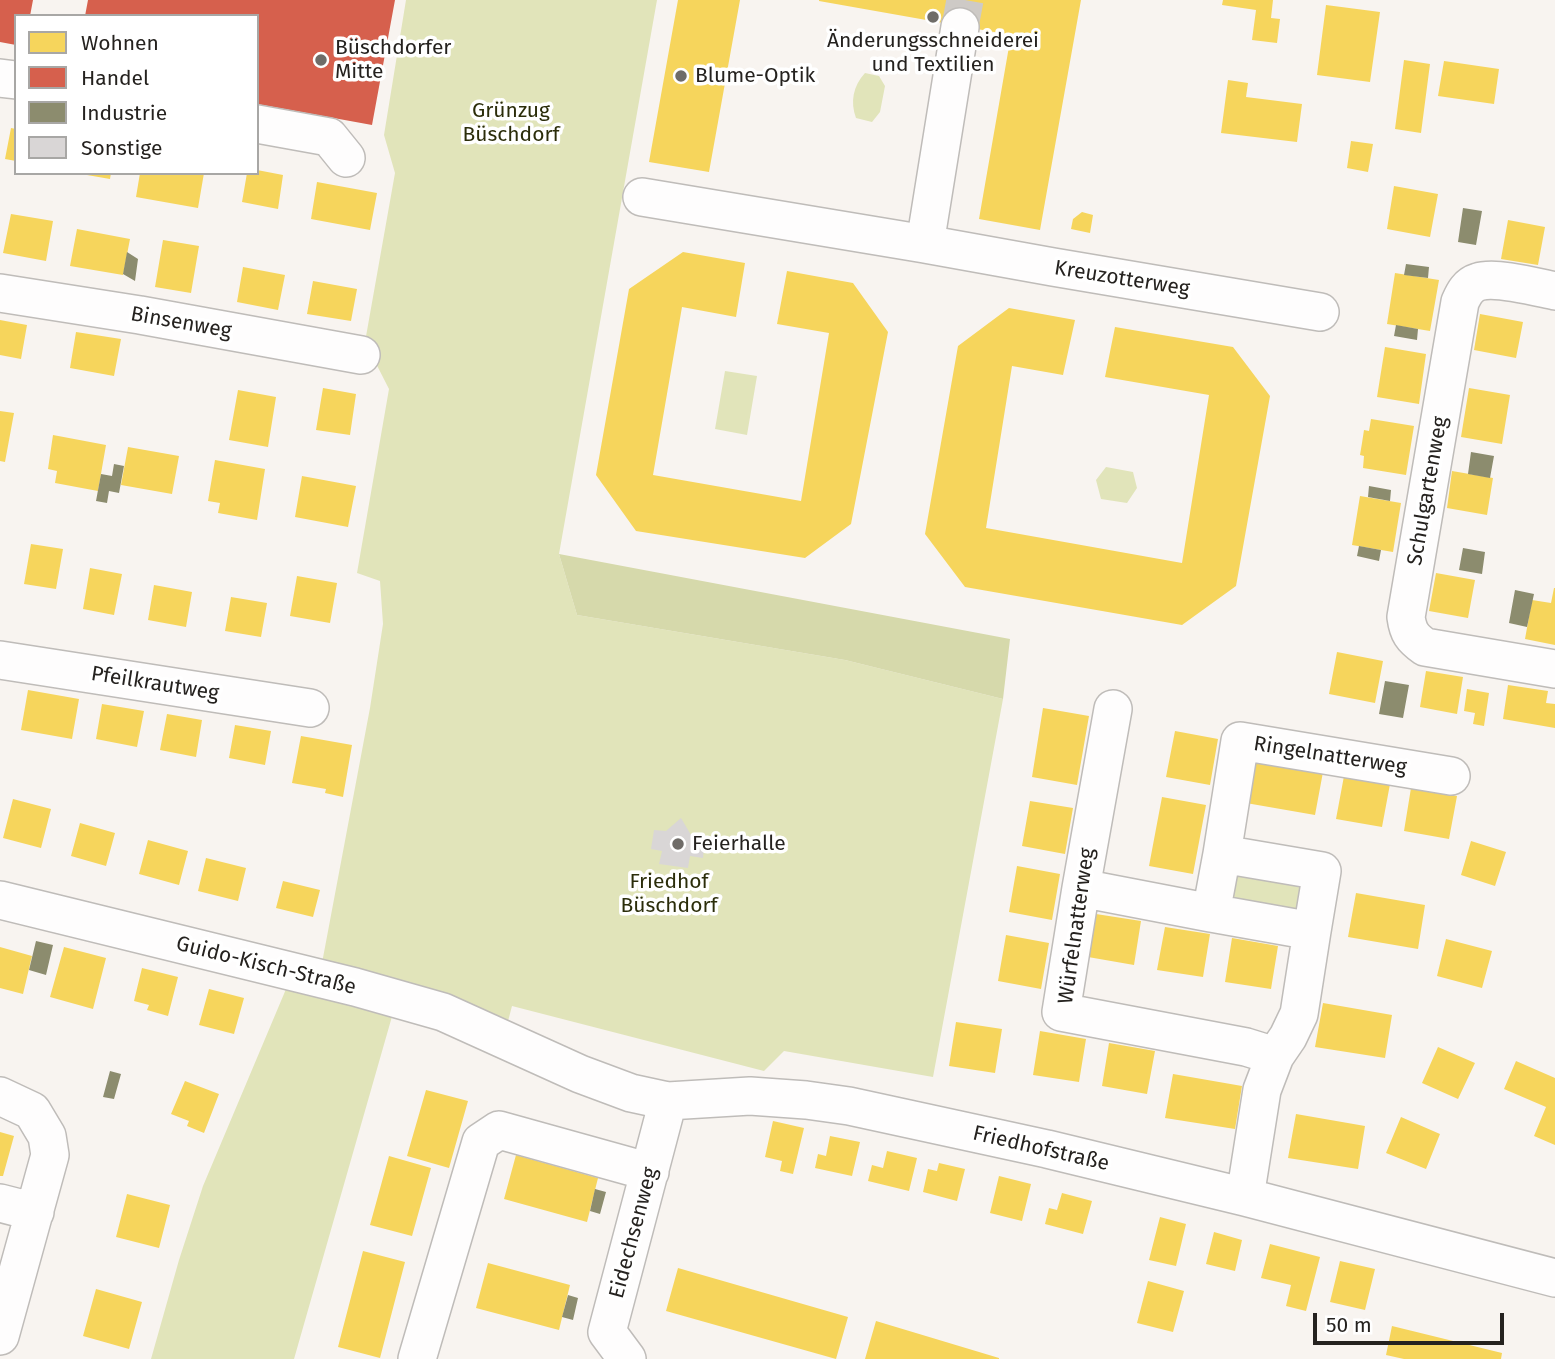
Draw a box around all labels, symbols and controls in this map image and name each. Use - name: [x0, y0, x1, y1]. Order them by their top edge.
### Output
- marker: Änderungsschneiderei und Textilien: [925, 9, 941, 25]
- legend: [14, 14, 259, 175]
- place label: Änderungsschneiderei und Textilien: [827, 28, 1039, 78]
- text: Wohnen: [81, 30, 159, 56]
- place label: Büschdorfer Mitte: [335, 35, 451, 85]
- marker: Büschdorfer Mitte: [313, 52, 329, 68]
- place label: Blume-Optik: [695, 63, 815, 89]
- text: Handel: [81, 65, 149, 91]
- marker: Blume-Optik: [673, 68, 689, 84]
- park label: Grünzug Büschdorf: [462, 98, 560, 148]
- text: Industrie: [81, 100, 167, 126]
- text: Sonstige: [81, 135, 162, 161]
- street label: Kreuzotterweg: [1053, 256, 1191, 302]
- street label: Binsenweg: [129, 302, 233, 344]
- street label: Schulgartenweg: [1403, 415, 1453, 567]
- street label: Pfeilkrautweg: [89, 661, 221, 707]
- street label: Ringelnatterweg: [1252, 731, 1408, 781]
- place label: Feierhalle: [692, 831, 786, 857]
- marker: Feierhalle: [670, 836, 686, 852]
- street label: Würfelnatterweg: [1054, 846, 1100, 1006]
- park label: Friedhof Büschdorf: [620, 869, 718, 919]
- street label: Guido-Kisch-Straße: [173, 931, 359, 1001]
- street label: Friedhofstraße: [970, 1121, 1112, 1177]
- street label: Eidechsenweg: [604, 1165, 664, 1301]
- scale bar: [1317, 1300, 1508, 1344]
- text: 50 m: [1326, 1312, 1372, 1338]

